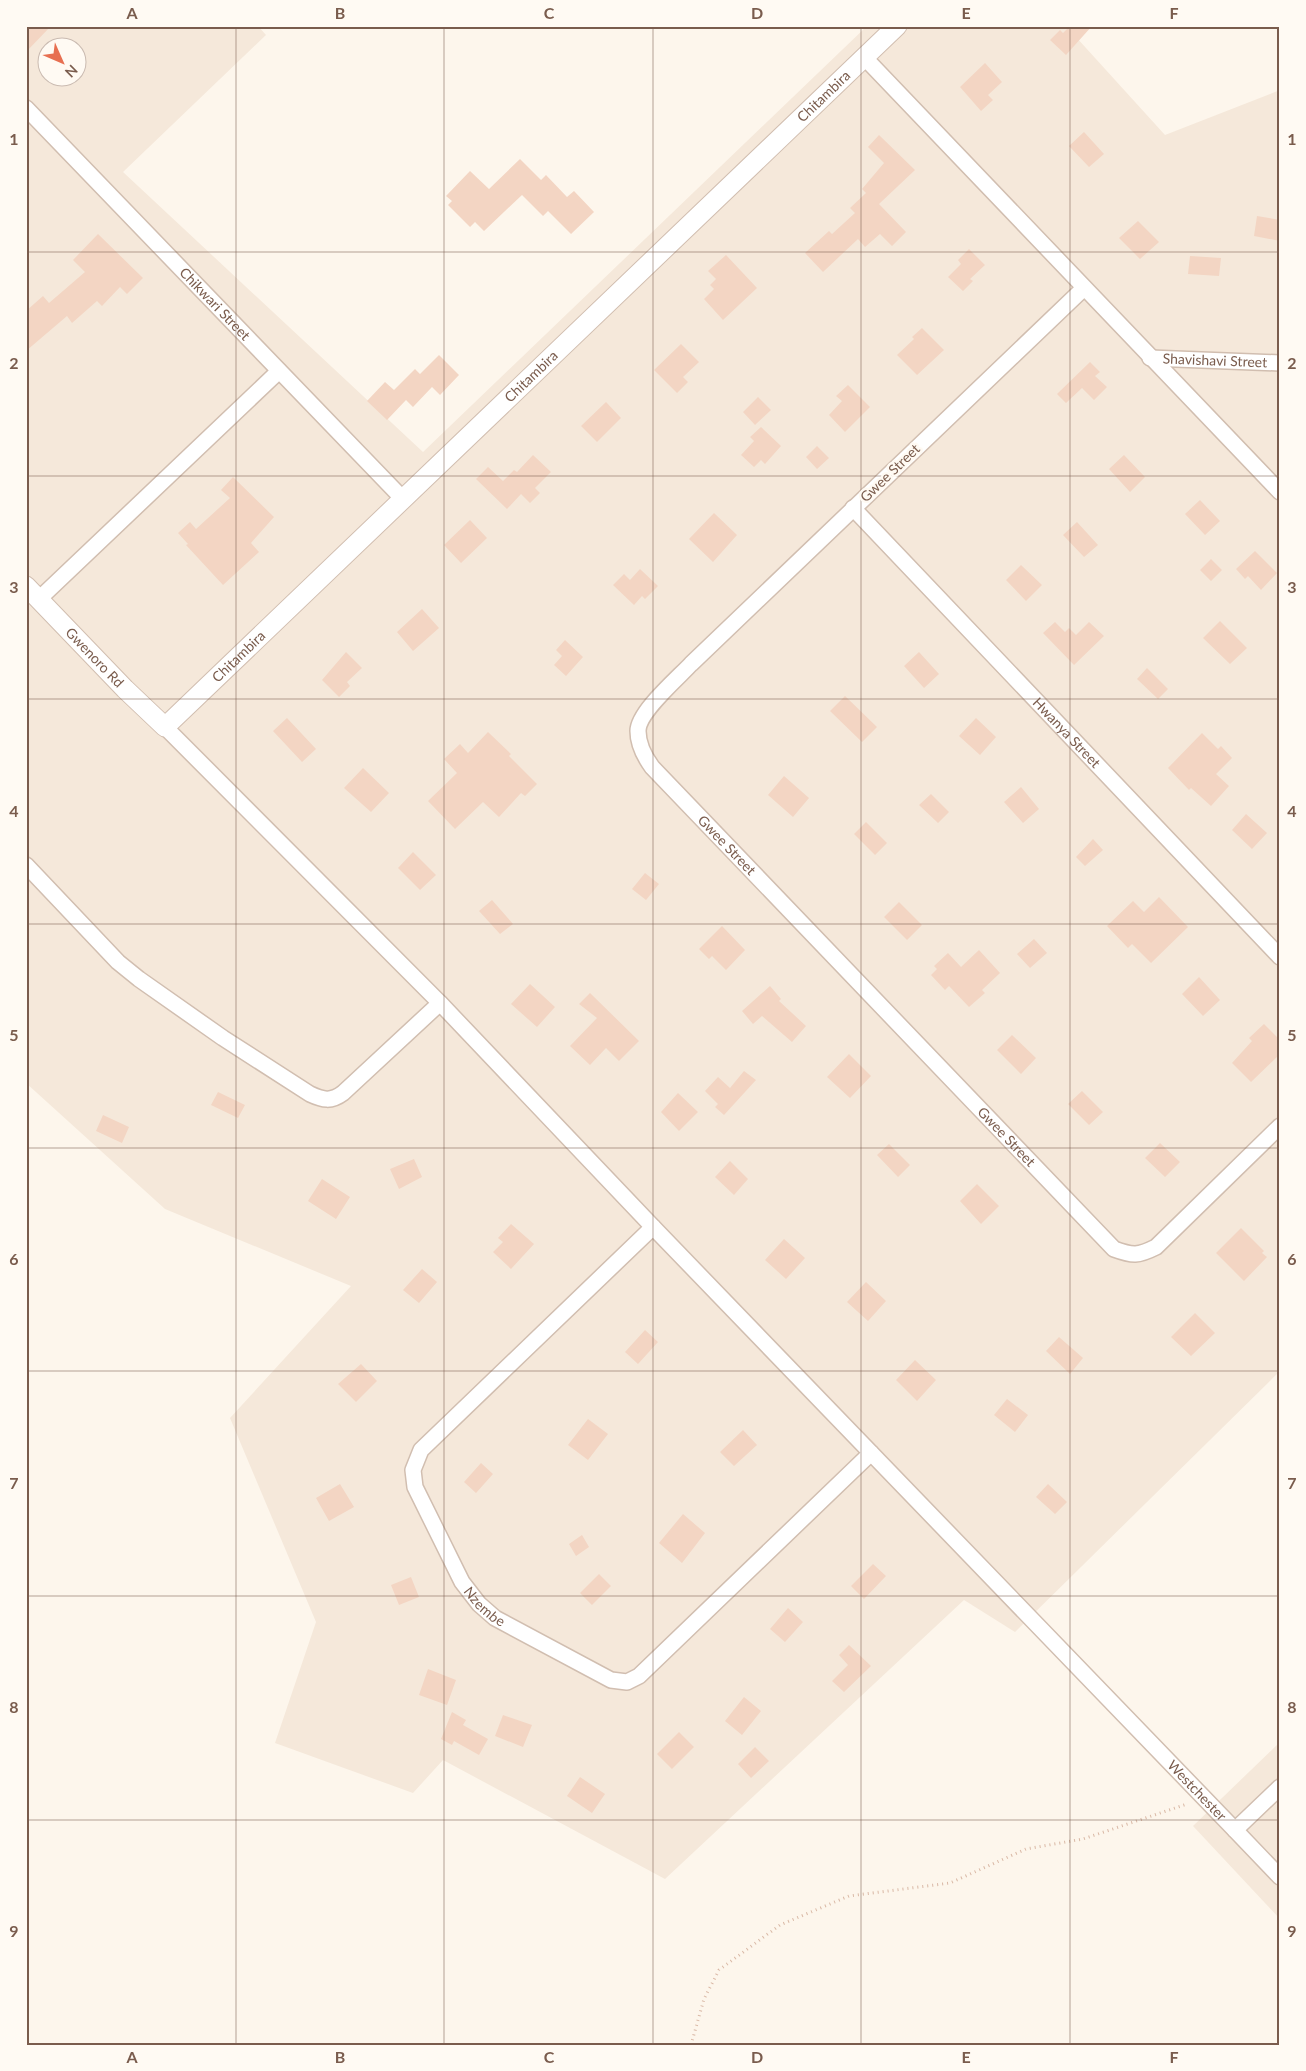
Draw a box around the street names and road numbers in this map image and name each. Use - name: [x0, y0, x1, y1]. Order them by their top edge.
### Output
- street label: Chitambira: [793, 66, 853, 125]
- street label: Chikwari Street: [176, 264, 254, 343]
- street label: Chitambira: [501, 347, 561, 405]
- street label: Shavishavi Street: [1162, 349, 1268, 371]
- street label: Gwee Street: [856, 440, 923, 505]
- street label: Gwenoro Rd: [62, 623, 128, 691]
- street label: Chitambira: [208, 627, 268, 686]
- street label: Hwanya Street: [1030, 694, 1104, 771]
- street label: Gwee Street: [695, 811, 760, 878]
- street label: Gwee Street: [974, 1103, 1039, 1170]
- street label: Nzembe: [461, 1583, 508, 1630]
- street label: Westchester: [1164, 1756, 1230, 1824]

